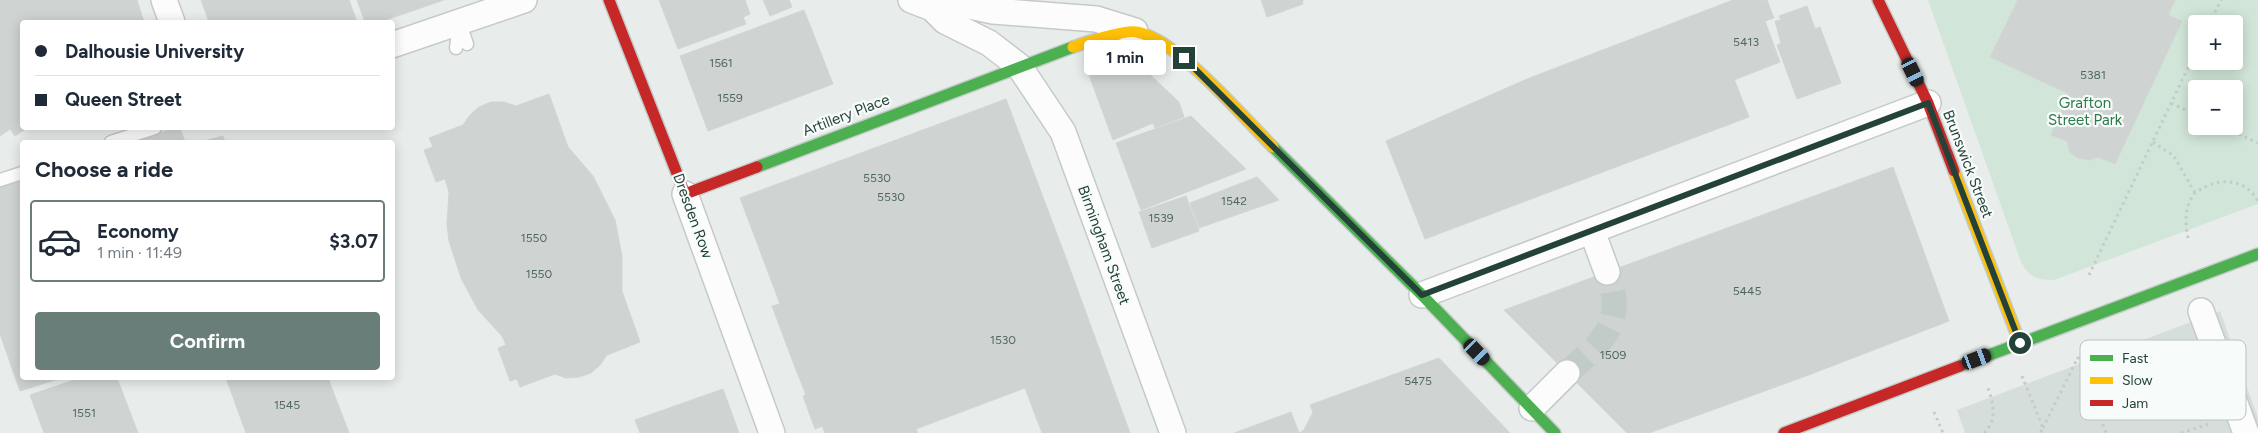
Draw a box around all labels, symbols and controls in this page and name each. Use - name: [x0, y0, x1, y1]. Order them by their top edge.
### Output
- map controls: [2188, 15, 2243, 135]
- button: +: [2188, 15, 2243, 70]
- house number: 5413: [1733, 35, 1759, 49]
- text: Dalhousie University: [65, 40, 244, 63]
- callout: 1 min: [1084, 40, 1166, 76]
- route end: [1173, 47, 1195, 69]
- text: 1 min: [1106, 48, 1144, 67]
- car: [1899, 55, 1926, 89]
- house number: 1561: [709, 56, 733, 70]
- house number: 5381: [2080, 68, 2106, 82]
- button: −: [2188, 80, 2243, 135]
- text: Queen Street: [65, 88, 182, 111]
- street label: Artillery Place: [800, 90, 892, 140]
- house number: 1559: [717, 91, 743, 105]
- park label: Grafton Street Park: [2048, 94, 2123, 129]
- street label: Brunswick Street: [1939, 107, 1997, 221]
- text: Choose a ride: [35, 156, 173, 183]
- street label: Dresden Row: [669, 171, 717, 261]
- house number: 5530: [863, 171, 891, 185]
- street label: Birmingham Street: [1074, 183, 1134, 307]
- house number: 5530: [877, 190, 905, 204]
- house number: 1542: [1221, 194, 1247, 208]
- house number: 1539: [1148, 211, 1174, 225]
- icon: car: [37, 219, 82, 264]
- text: Economy: [97, 220, 179, 243]
- text: $3.07: [329, 230, 378, 253]
- house number: 1550: [521, 231, 548, 245]
- text: 1 min · 11:49: [97, 243, 182, 262]
- house number: 1550: [526, 267, 553, 281]
- house number: 5445: [1733, 284, 1761, 298]
- button: Confirm: [35, 312, 380, 370]
- route start: [2009, 332, 2031, 354]
- house number: 1530: [990, 333, 1016, 347]
- car: [1461, 336, 1492, 368]
- legend: [2080, 340, 2246, 420]
- car: [1960, 347, 1993, 371]
- house number: 1509: [1600, 348, 1626, 362]
- text: Fast: [2122, 350, 2148, 367]
- text: Slow: [2122, 372, 2153, 389]
- house number: 5475: [1404, 374, 1432, 388]
- text: Jam: [2122, 395, 2148, 412]
- house number: 1545: [274, 398, 300, 412]
- house number: 1551: [72, 406, 96, 420]

